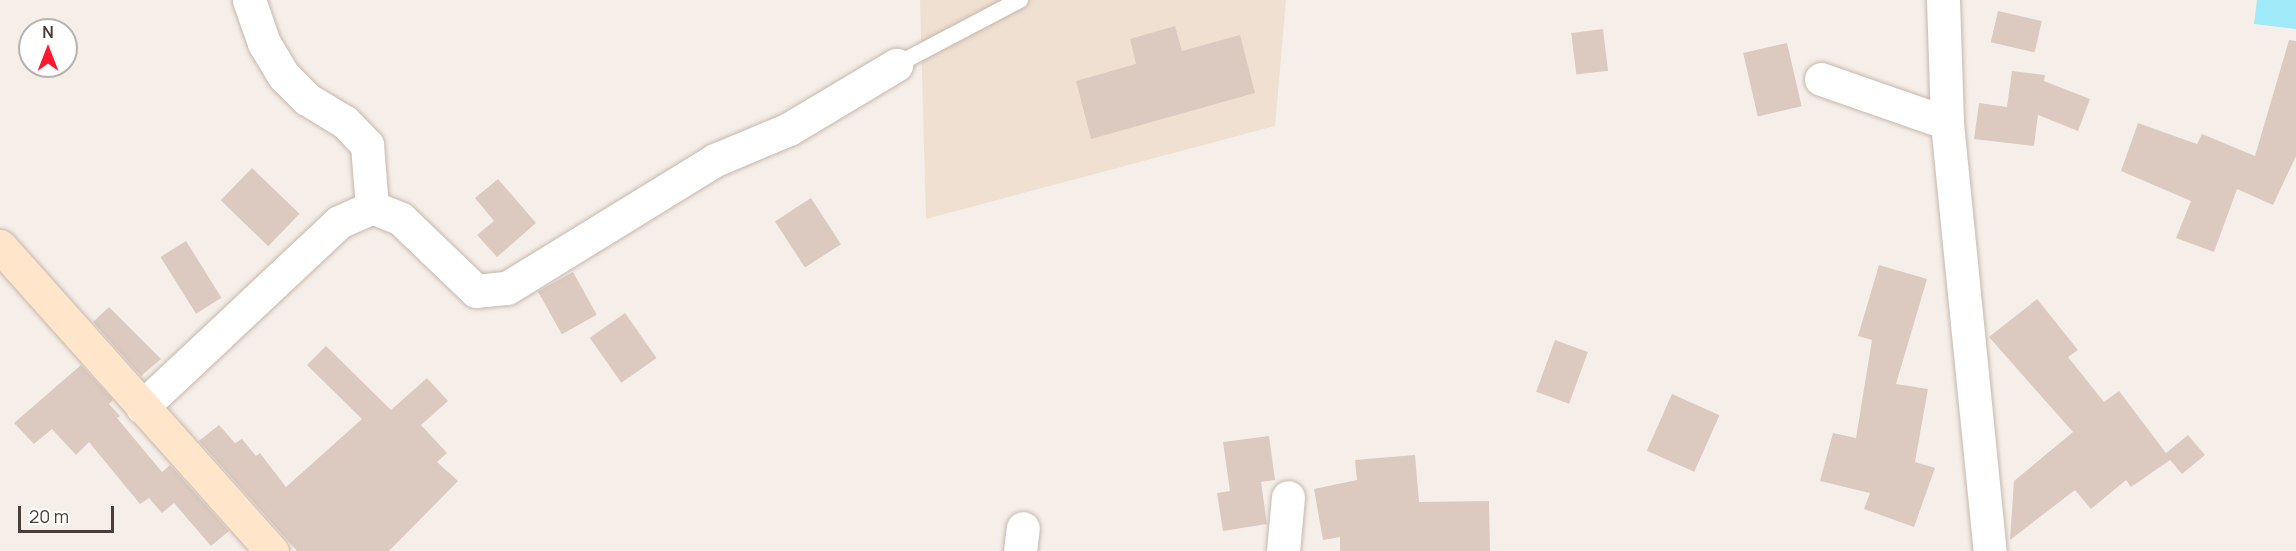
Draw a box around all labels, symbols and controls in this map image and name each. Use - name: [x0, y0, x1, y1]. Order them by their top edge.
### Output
- north arrow: [18, 18, 78, 78]
- text: N: [42, 21, 54, 43]
- scale bar: [21, 494, 117, 532]
- text: 20 m: [29, 504, 69, 528]

